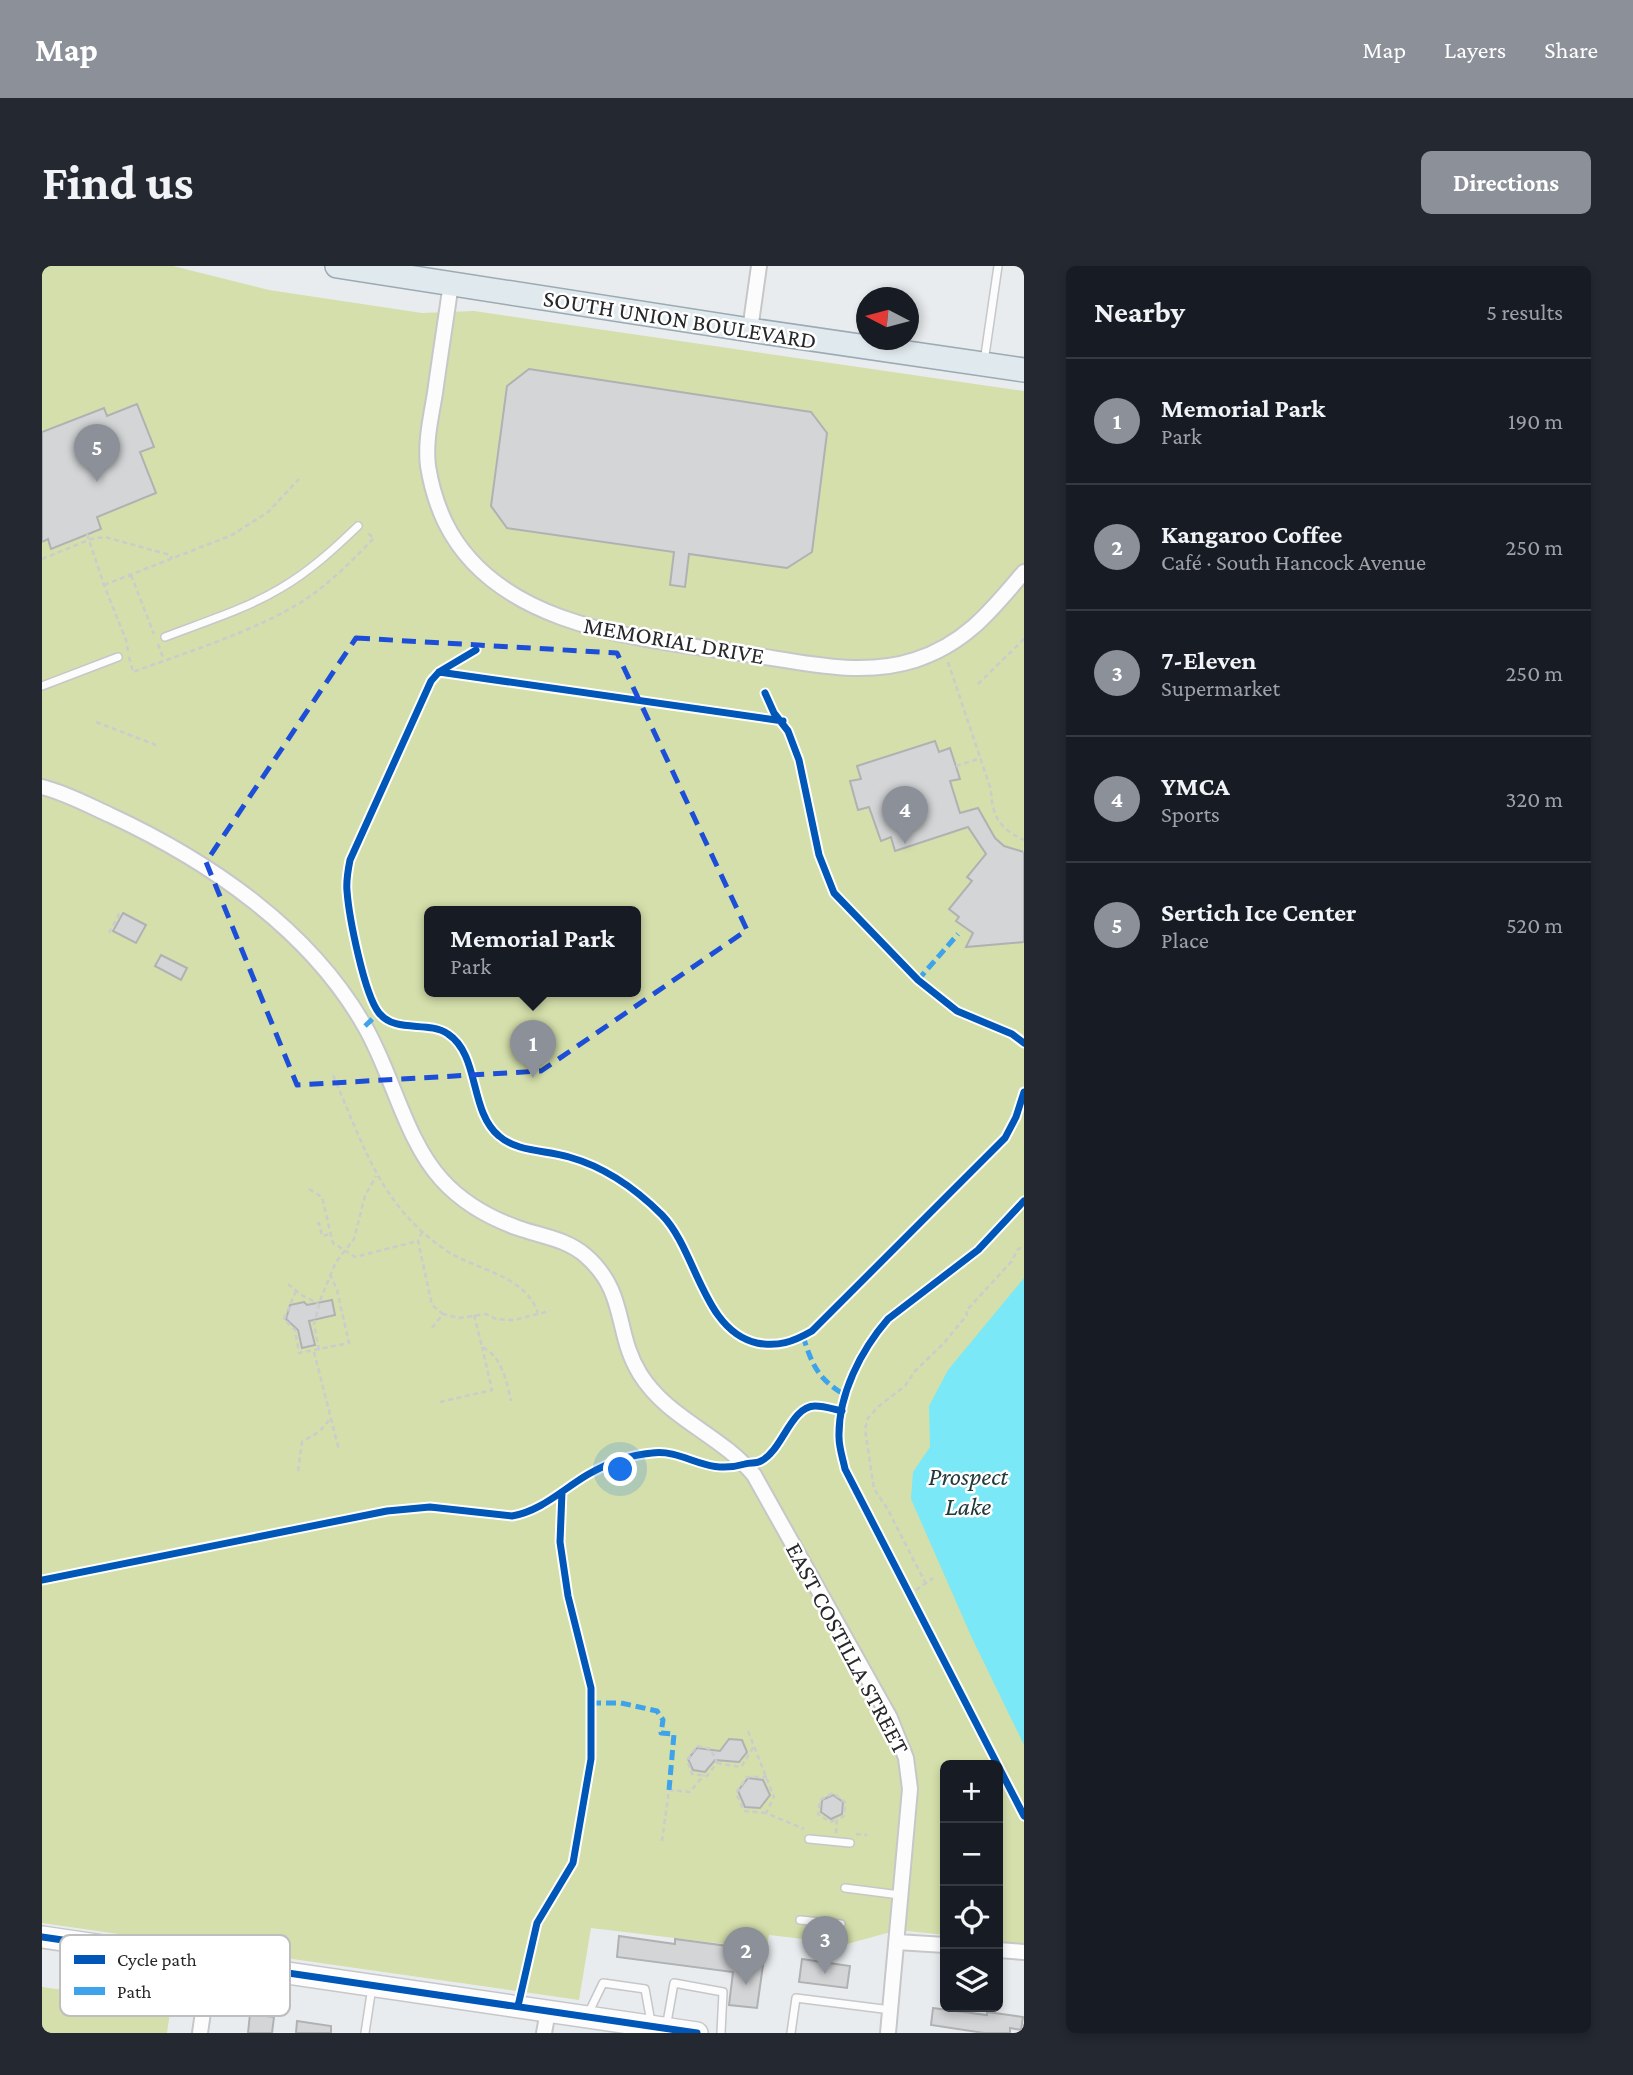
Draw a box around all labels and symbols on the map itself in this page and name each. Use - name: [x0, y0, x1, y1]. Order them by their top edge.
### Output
- street label: SOUTH UNION BOULEVARD: [541, 284, 819, 354]
- north arrow: [856, 287, 919, 350]
- pin: 5: [74, 424, 120, 482]
- street label: MEMORIAL DRIVE: [582, 611, 766, 669]
- pin: 4: [882, 786, 928, 844]
- pin: 1: [510, 1020, 556, 1078]
- your location: [603, 1452, 637, 1486]
- water label: Prospect Lake: [928, 1462, 1008, 1521]
- street label: EAST COSTILLA STREET: [781, 1538, 915, 1758]
- pin: 3: [802, 1916, 848, 1974]
- pin: 2: [723, 1927, 769, 1985]
- legend: [60, 1935, 290, 2016]
- text: Cycle path: [117, 1949, 197, 1970]
- text: Path: [117, 1981, 152, 2002]

